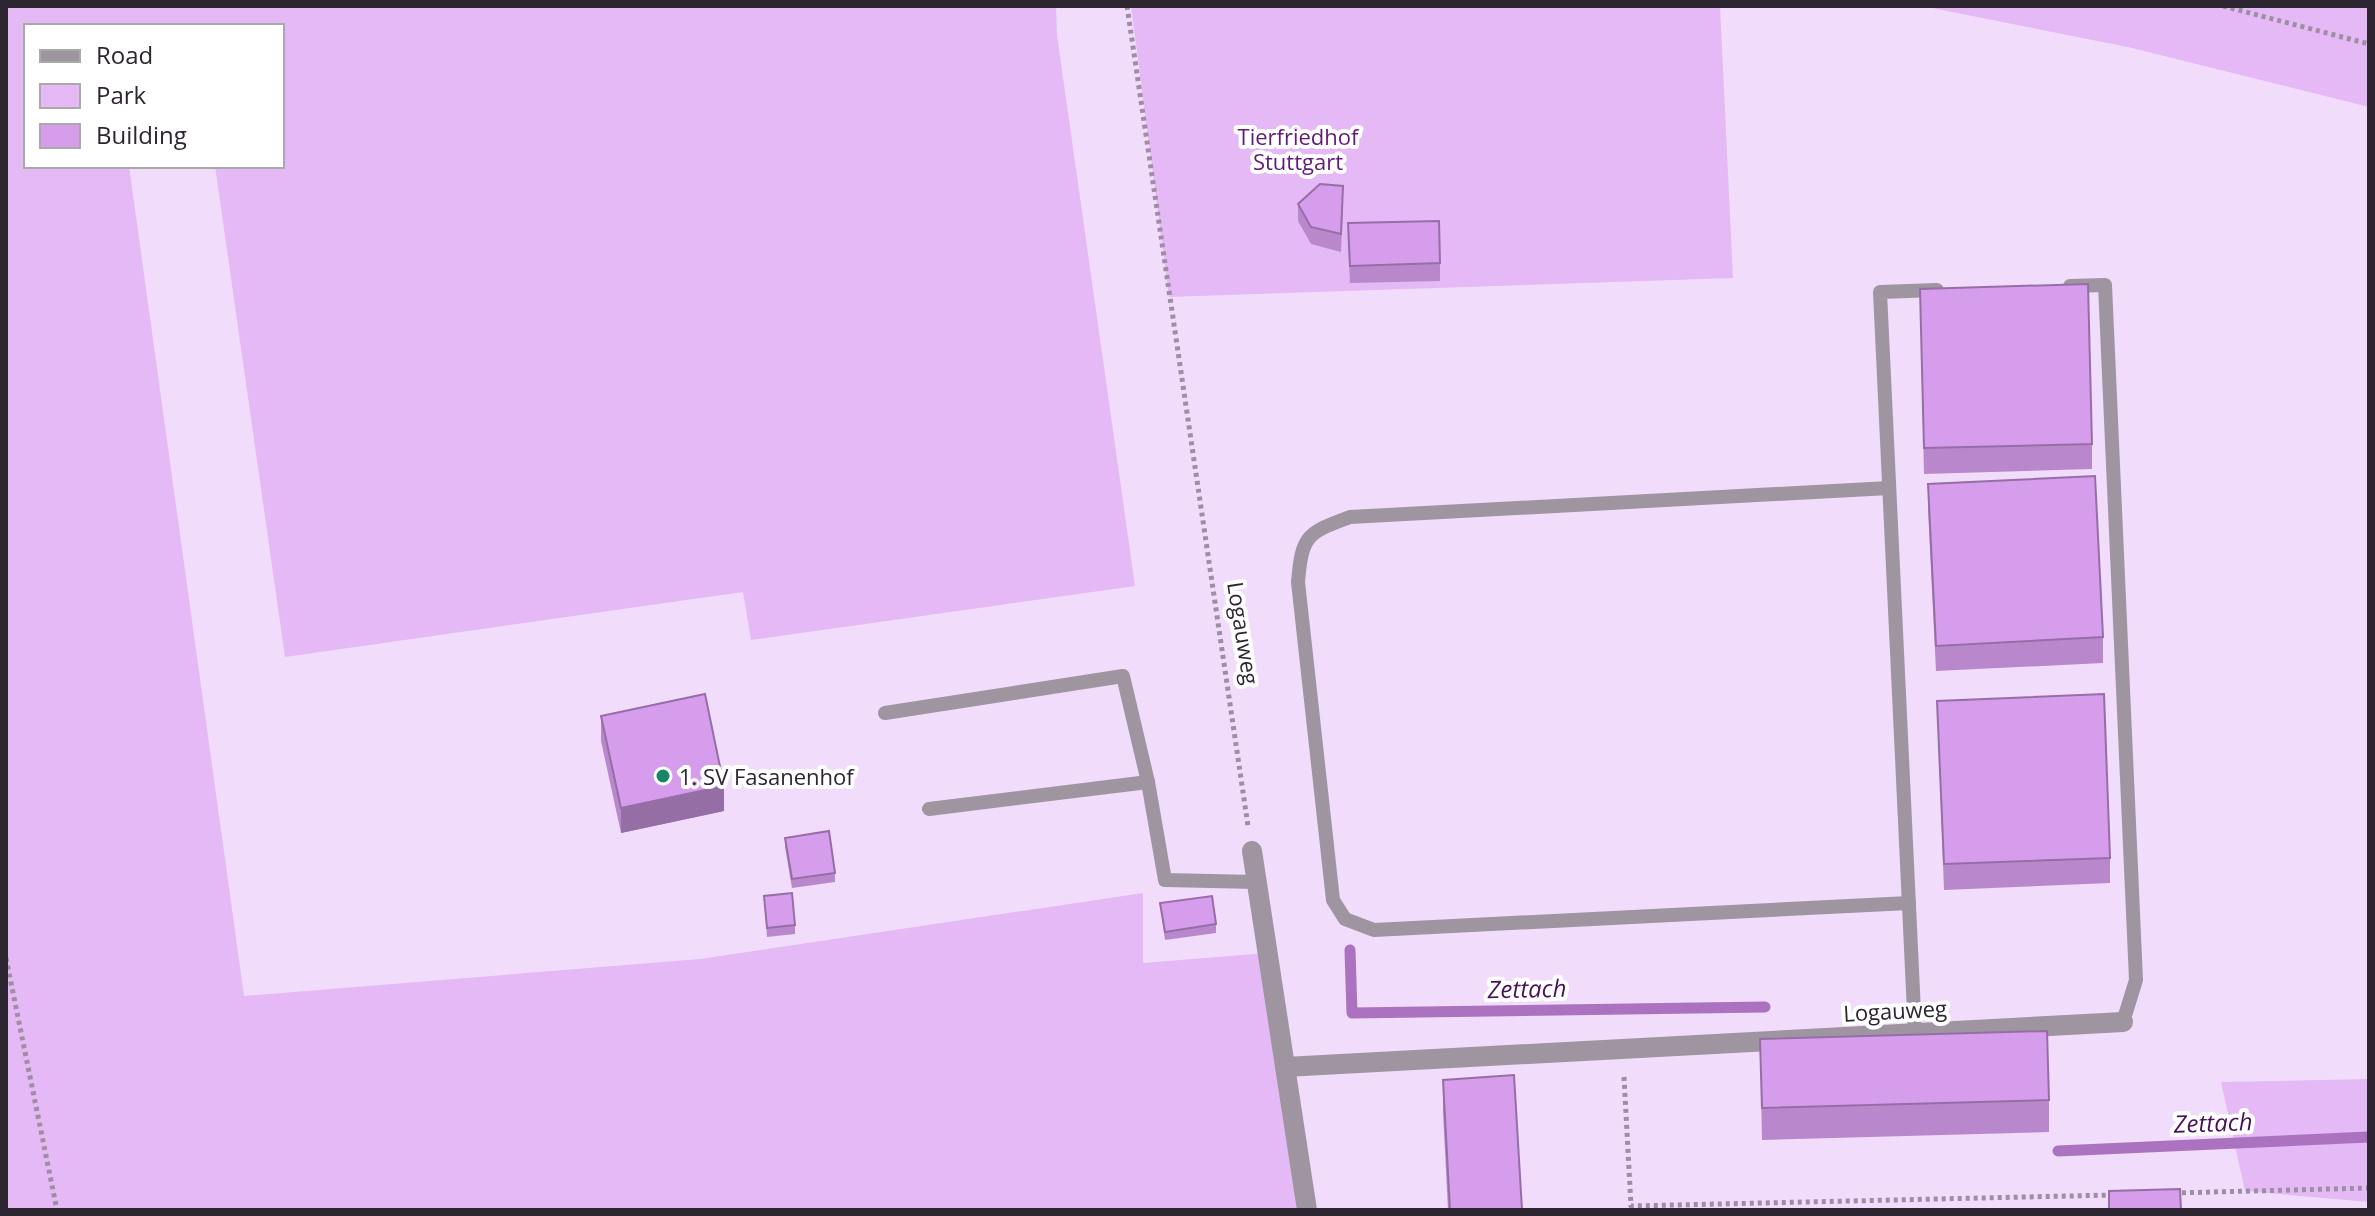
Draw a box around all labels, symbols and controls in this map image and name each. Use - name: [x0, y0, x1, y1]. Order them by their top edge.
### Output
- legend: [24, 24, 284, 168]
- text: Road: [96, 38, 153, 71]
- text: Park: [96, 78, 147, 111]
- text: Building: [96, 118, 187, 151]
- park label: Tierfriedhof Stuttgart: [1238, 121, 1360, 176]
- street label: Logauweg: [1221, 579, 1267, 687]
- place label: 1. SV Fasanenhof: [679, 761, 855, 791]
- marker: 1. SV Fasanenhof: [654, 767, 672, 785]
- water label: Zettach: [1486, 971, 1567, 1005]
- street label: Logauweg: [1842, 992, 1948, 1028]
- water label: Zettach: [2172, 1104, 2253, 1140]

